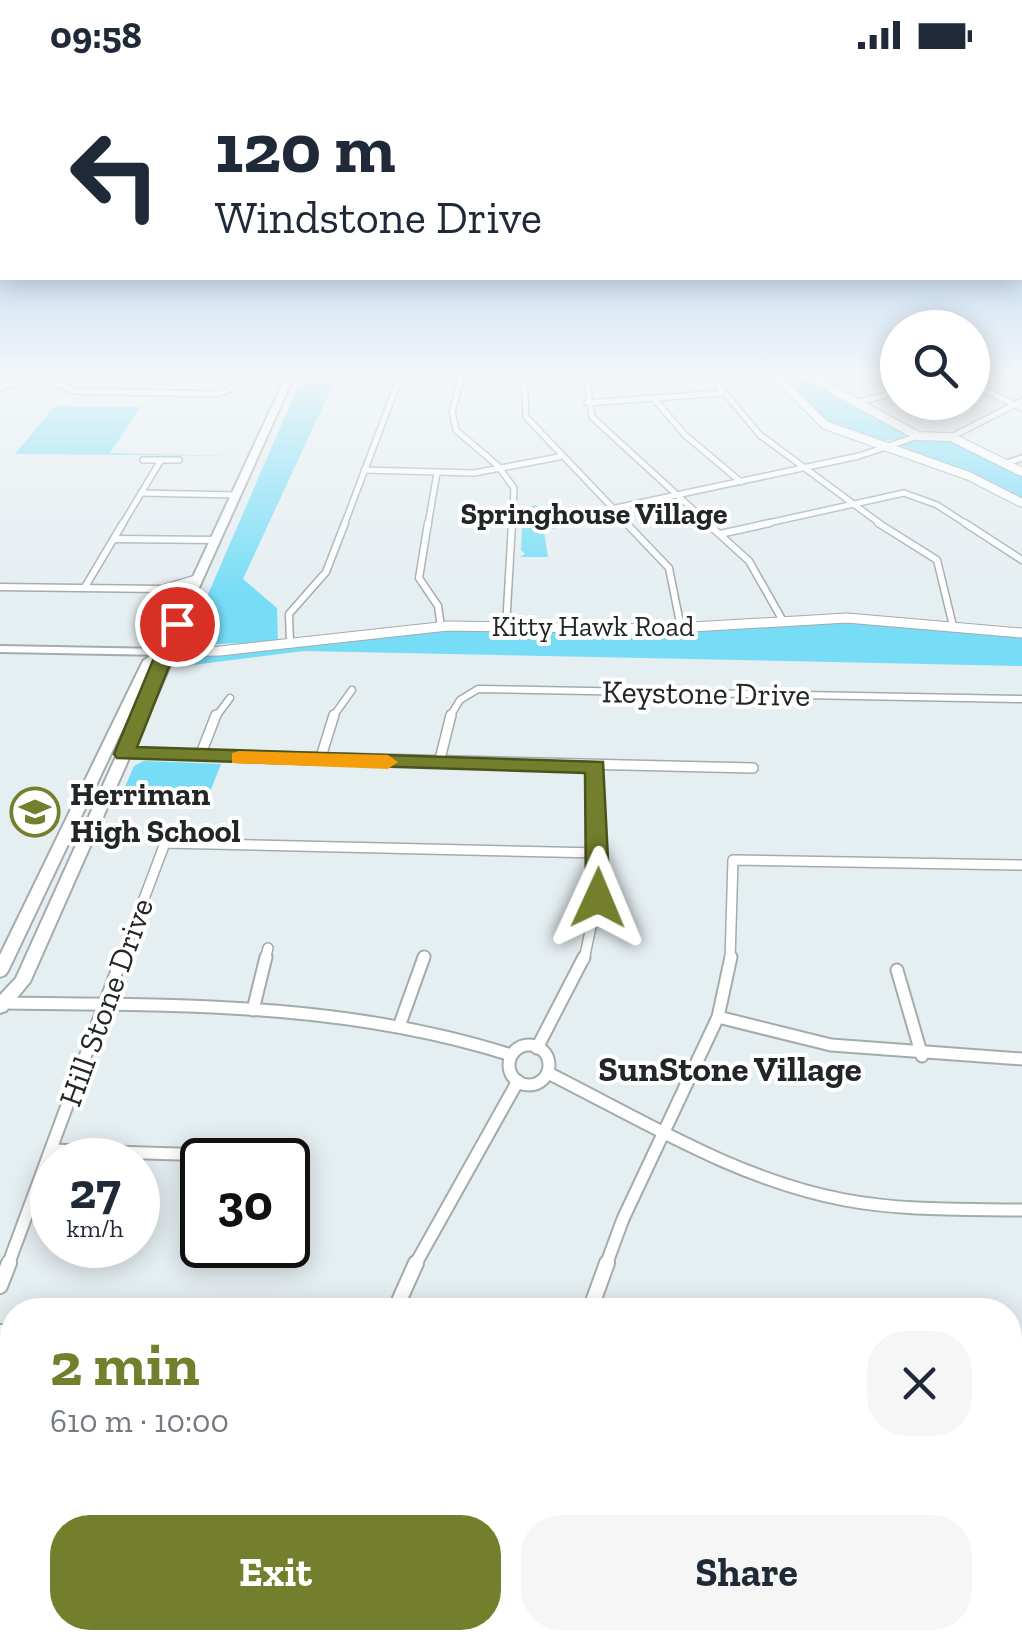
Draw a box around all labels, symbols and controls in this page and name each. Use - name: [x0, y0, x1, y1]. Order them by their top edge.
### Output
- text: 09:58: [50, 12, 142, 58]
- text: 120 m: [215, 106, 396, 190]
- icon: left: [50, 110, 180, 240]
- text: Windstone Drive: [215, 191, 542, 245]
- map controls: [880, 310, 990, 420]
- button: search: [880, 310, 990, 420]
- district label: Springhouse Village: [461, 496, 727, 532]
- pin: [135, 582, 220, 667]
- icon: arrive: [150, 597, 205, 652]
- street label: Kitty Hawk Road: [492, 610, 694, 643]
- street label: Keystone Drive: [601, 672, 811, 714]
- place label: Herriman High School: [70, 775, 241, 850]
- school or university icon: Herriman High School: [9, 786, 61, 838]
- position arrow: [546, 846, 650, 950]
- street label: Hill Stone Drive: [51, 893, 161, 1111]
- district label: SunStone Village: [598, 1048, 862, 1090]
- speed limit sign: 30: [180, 1138, 310, 1268]
- text: 27: [69, 1161, 121, 1221]
- text: km/h: [66, 1213, 124, 1243]
- text: 2 min: [50, 1328, 200, 1400]
- button: close: [867, 1331, 972, 1436]
- text: 610 m · 10:00: [50, 1402, 229, 1440]
- button: Exit: [50, 1515, 501, 1630]
- button: Share: [521, 1515, 972, 1630]

